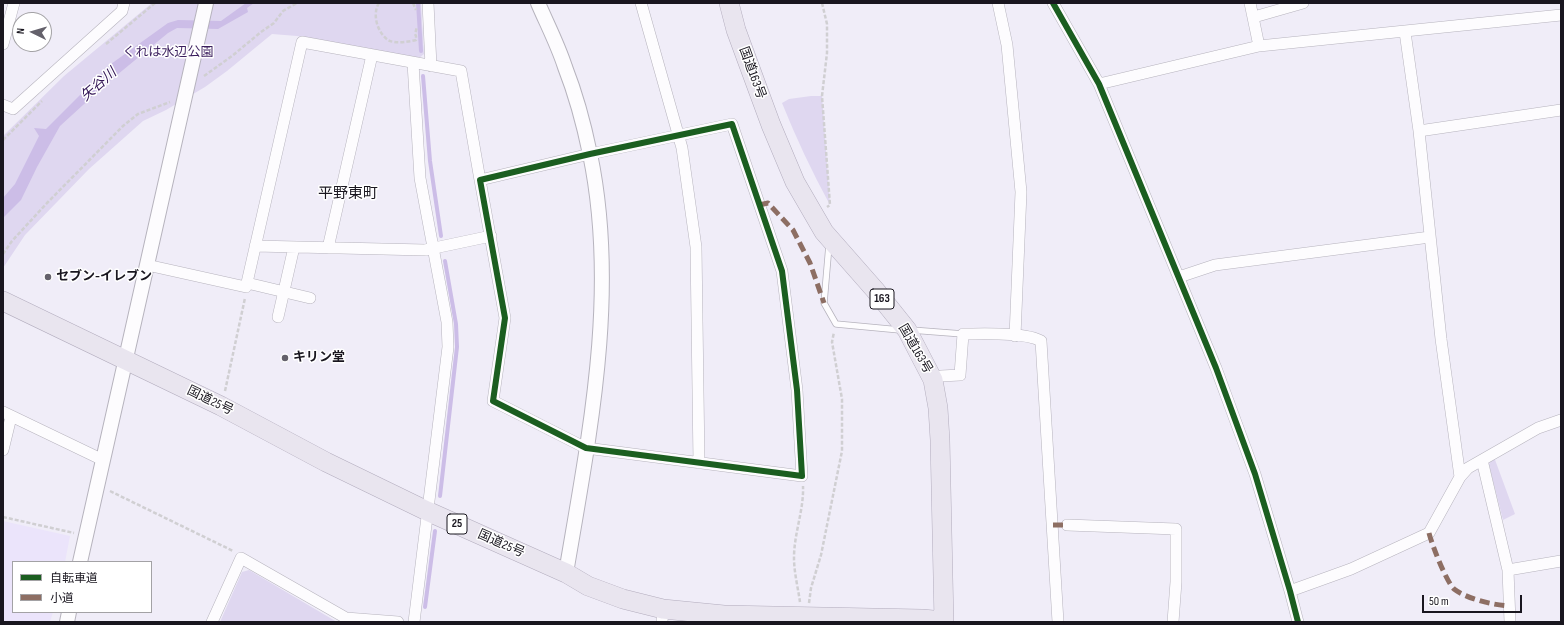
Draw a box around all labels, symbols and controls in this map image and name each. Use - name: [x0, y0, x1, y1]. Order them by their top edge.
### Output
- north arrow: [12, 12, 52, 52]
- text: N: [14, 28, 27, 34]
- park label: くれは水辺公園: [123, 45, 213, 61]
- street label: 国道163号: [735, 45, 769, 101]
- water label: 矢谷川: [78, 65, 120, 105]
- district label: 平野東町: [318, 185, 378, 203]
- place label: セブン-イレブン: [56, 269, 152, 285]
- marker: セブン-イレブン: [43, 272, 53, 282]
- road number: 163: [870, 289, 894, 309]
- street label: 国道163号: [895, 321, 935, 377]
- place label: キリン堂: [293, 350, 345, 366]
- marker: キリン堂: [280, 353, 290, 363]
- street label: 国道25号: [184, 383, 236, 419]
- road number: 25: [447, 514, 467, 534]
- street label: 国道25号: [475, 527, 527, 561]
- legend: [12, 561, 152, 613]
- text: 自転車道: [50, 571, 98, 586]
- scale bar: [1424, 587, 1524, 613]
- text: 小道: [50, 591, 74, 606]
- text: 50 m: [1429, 594, 1449, 609]

